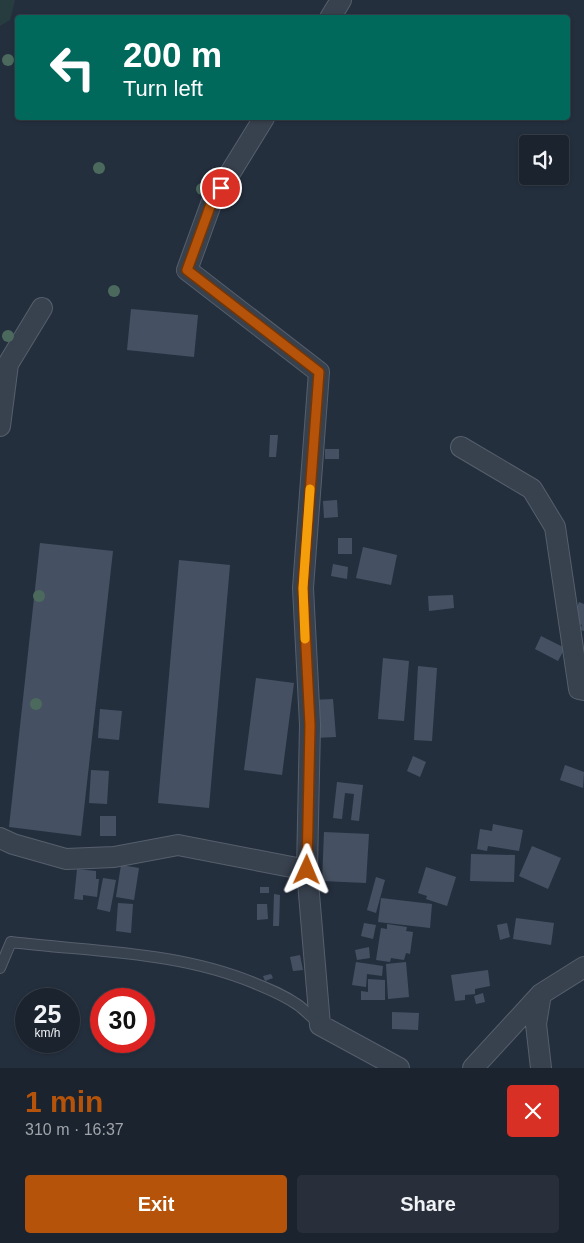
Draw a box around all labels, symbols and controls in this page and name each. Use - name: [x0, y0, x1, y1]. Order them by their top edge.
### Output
- icon: left: [40, 35, 105, 100]
- text: 200 m: [123, 35, 222, 74]
- text: Turn left: [123, 76, 203, 101]
- map controls: [519, 135, 569, 185]
- button: sound: [519, 135, 569, 185]
- pin: [200, 167, 242, 209]
- icon: arrive: [207, 174, 235, 202]
- position arrow: [280, 843, 332, 895]
- speed limit sign: 30: [90, 988, 155, 1053]
- text: 25: [34, 1000, 61, 1028]
- text: km/h: [34, 1026, 61, 1040]
- text: 1 min: [25, 1085, 103, 1118]
- button: close: [507, 1085, 559, 1137]
- text: 310 m · 16:37: [25, 1121, 124, 1138]
- button: Exit: [25, 1175, 287, 1233]
- button: Share: [297, 1175, 559, 1233]

